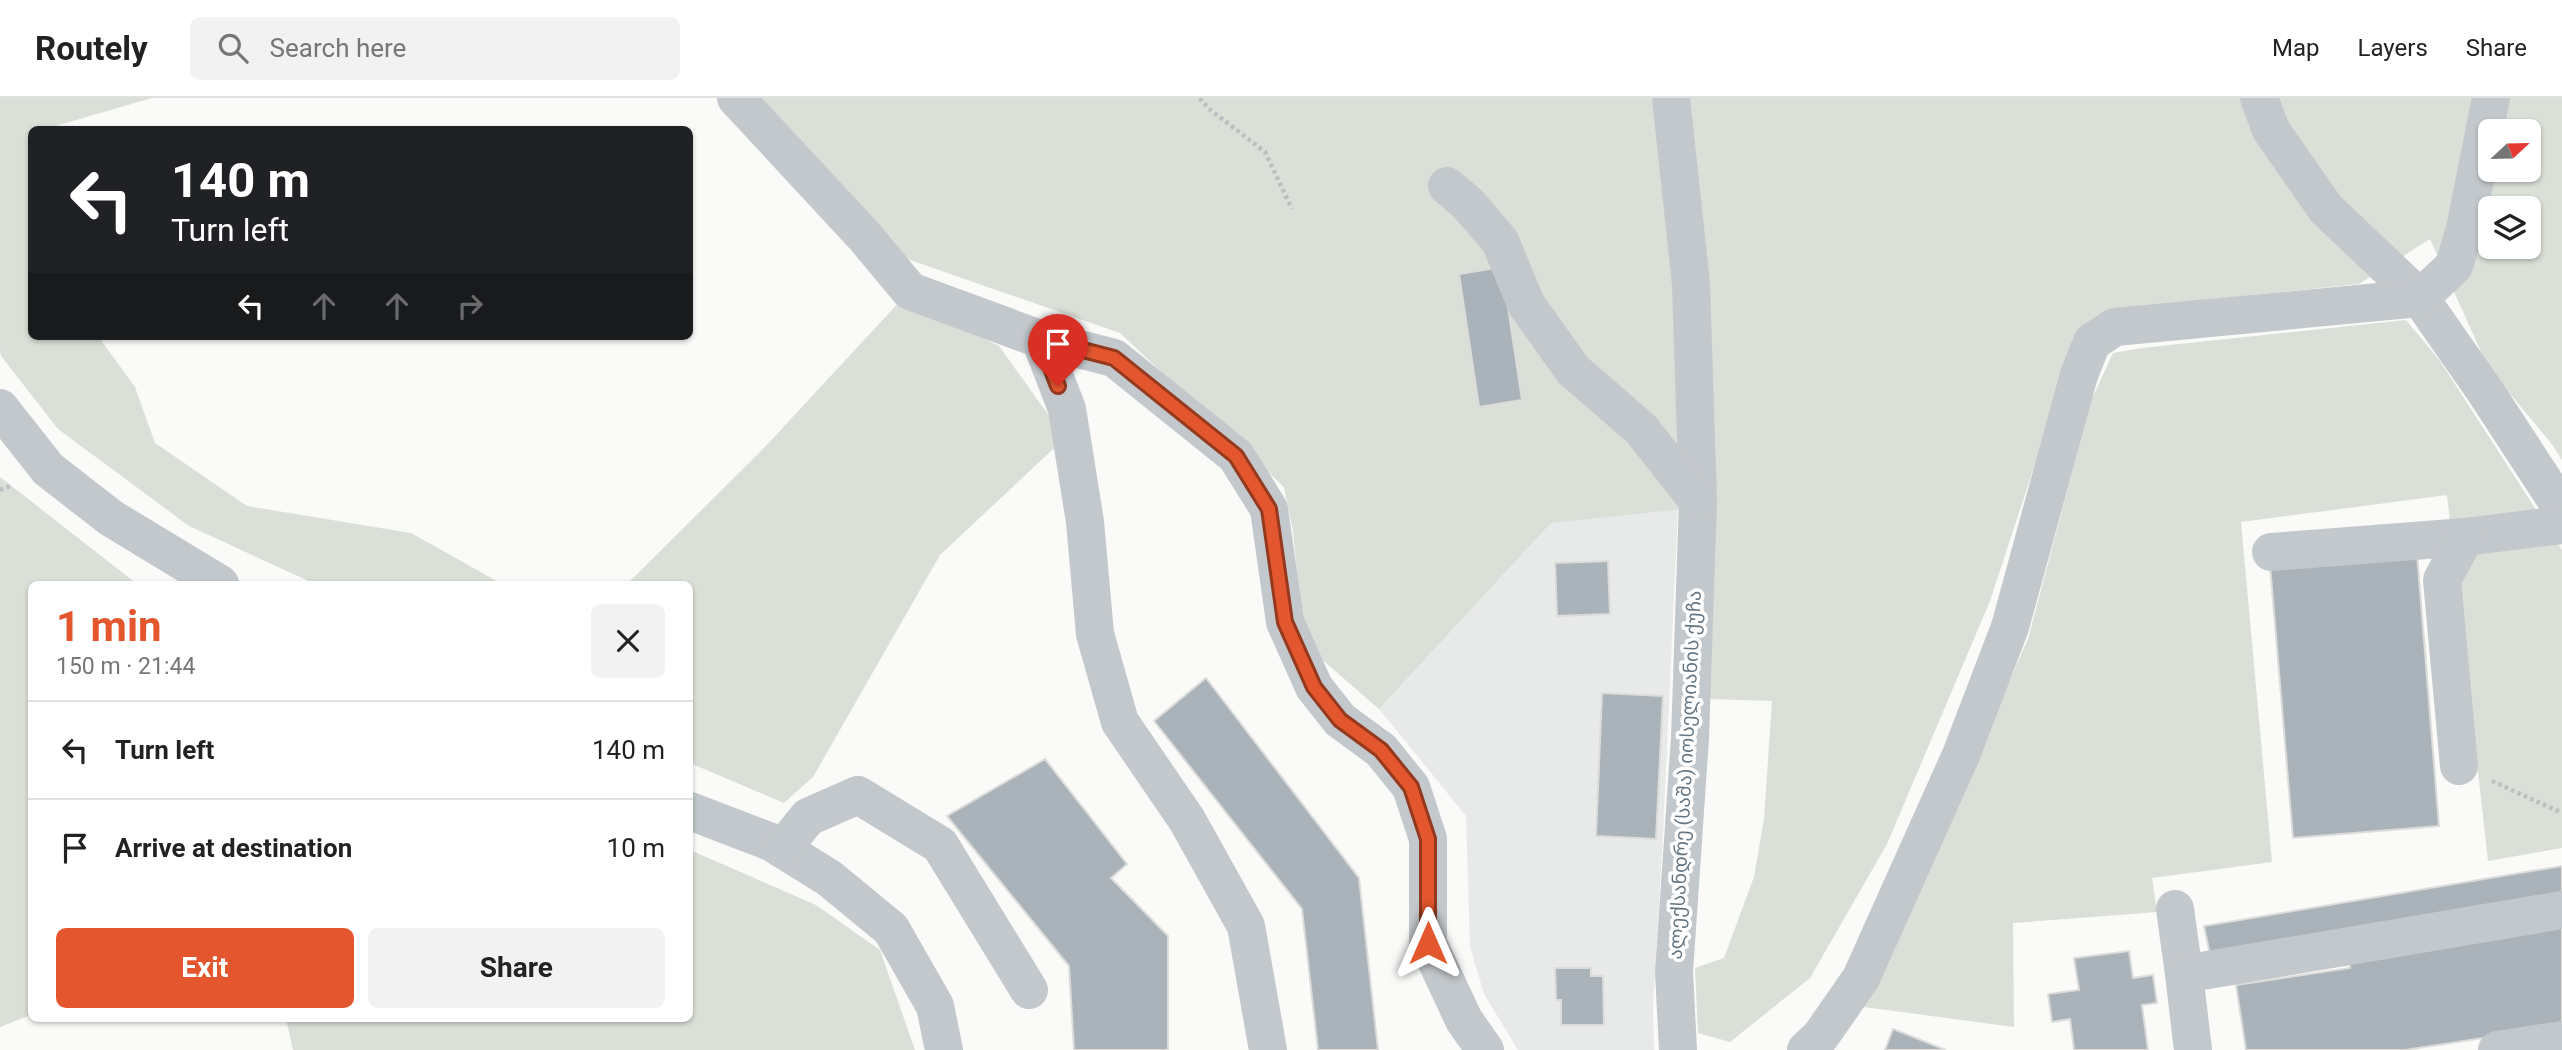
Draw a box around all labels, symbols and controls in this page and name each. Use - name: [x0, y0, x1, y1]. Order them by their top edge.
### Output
- search box: [190, 17, 680, 80]
- text: Routely: [35, 29, 148, 68]
- icon: search: [214, 29, 252, 67]
- text: Search here: [270, 33, 406, 63]
- text: Map: [2272, 34, 2320, 62]
- text: Layers: [2358, 34, 2428, 62]
- text: Share: [2466, 34, 2527, 62]
- north arrow: [2478, 119, 2541, 182]
- map controls: [2478, 119, 2541, 259]
- text: 140 m: [171, 152, 310, 209]
- icon: left: [56, 154, 147, 245]
- button: layers: [2478, 196, 2541, 259]
- text: Turn left: [171, 211, 289, 249]
- icon: left: [232, 287, 270, 325]
- icon: ahead: [305, 287, 343, 325]
- icon: ahead: [378, 287, 416, 325]
- icon: right: [451, 287, 489, 325]
- pin: [1028, 314, 1088, 386]
- icon: arrive: [1039, 325, 1077, 363]
- street label: ალექსანდრე (საშა) იოსელიანის ქუჩა: [1664, 590, 1707, 960]
- text: 1 min: [56, 602, 162, 651]
- button: close: [591, 604, 665, 678]
- text: 150 m · 21:44: [56, 653, 195, 680]
- icon: left: [56, 731, 94, 769]
- text: Turn left: [115, 735, 214, 765]
- text: 140 m: [592, 735, 665, 765]
- icon: arrive: [56, 829, 94, 867]
- text: Arrive at destination: [115, 833, 352, 863]
- text: 10 m: [607, 833, 665, 863]
- position arrow: [1391, 906, 1465, 980]
- button: Exit: [56, 928, 354, 1008]
- button: Share: [368, 928, 665, 1008]

